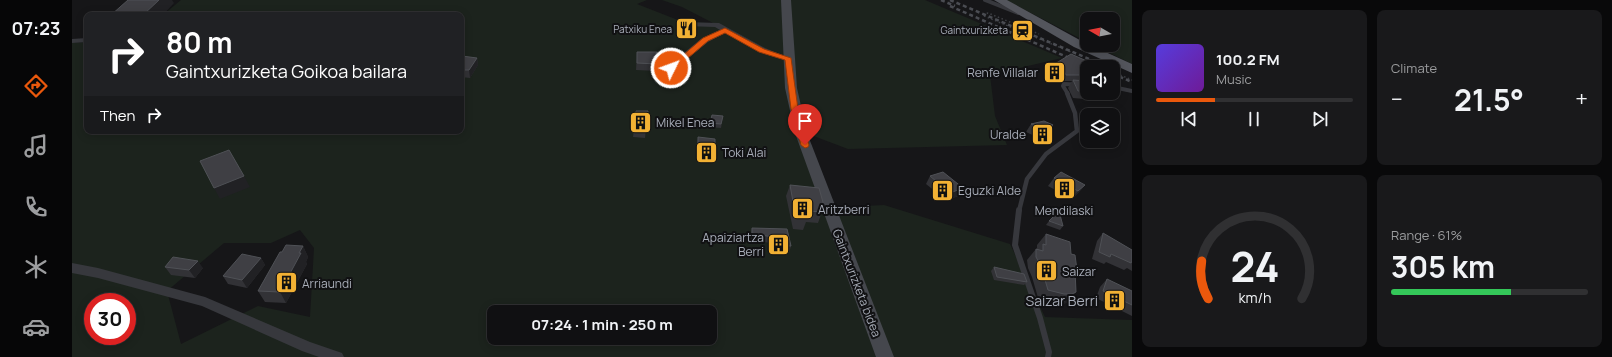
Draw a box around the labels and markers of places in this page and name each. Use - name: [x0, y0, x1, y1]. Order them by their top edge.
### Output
- restaurant icon: Patxiku Enea: [674, 16, 700, 42]
- station icon: Gaintxurizketa: [1010, 17, 1036, 43]
- place label: Patxiku Enea: [613, 22, 672, 36]
- place label: Gaintxurizketa: [940, 23, 1008, 37]
- building icon: Renfe Villalar: [1041, 59, 1067, 85]
- place label: Renfe Villalar: [967, 64, 1039, 81]
- pin: [788, 104, 822, 145]
- building icon: Mikel Enea: [628, 109, 654, 135]
- place label: Mikel Enea: [656, 114, 714, 131]
- building icon: Uralde: [1029, 121, 1055, 147]
- place label: Uralde: [990, 126, 1026, 143]
- building icon: Toki Alai: [693, 139, 719, 165]
- place label: Toki Alai: [722, 144, 766, 161]
- building icon: Mendilaski: [1051, 176, 1077, 202]
- building icon: Eguzki Alde: [929, 177, 955, 203]
- place label: Eguzki Alde: [958, 182, 1021, 199]
- building icon: Aritzberri: [790, 196, 816, 222]
- place label: Aritzberri: [818, 201, 869, 218]
- place label: Mendilaski: [1035, 202, 1093, 219]
- place label: Apaiziartza Berri: [702, 229, 764, 260]
- building icon: Apaiziartza Berri: [766, 231, 792, 257]
- building icon: Saizar: [1034, 258, 1060, 284]
- place label: Saizar: [1062, 263, 1097, 280]
- building icon: Arriaundi: [273, 270, 299, 296]
- place label: Arriaundi: [302, 275, 352, 292]
- building icon: Saizar Berri: [1101, 287, 1127, 313]
- place label: Saizar Berri: [1026, 291, 1098, 310]

